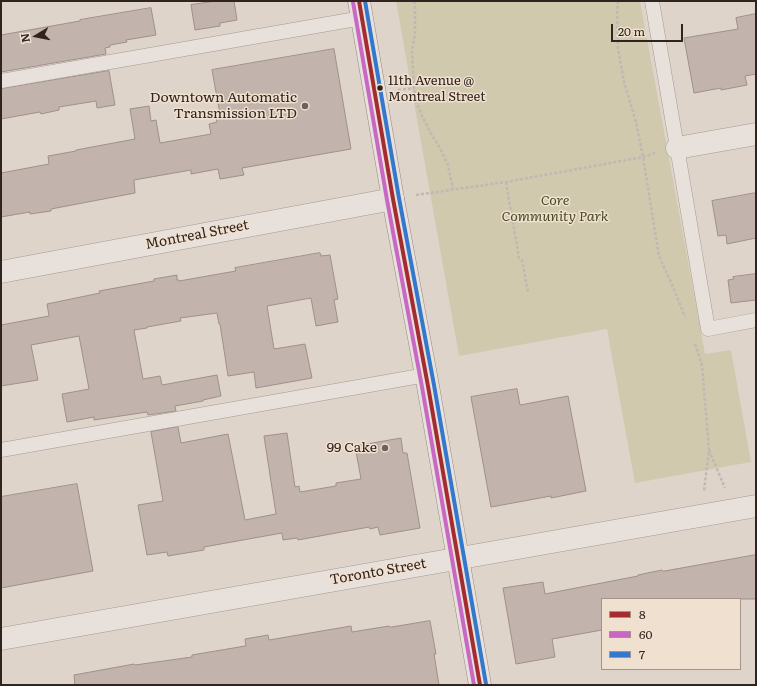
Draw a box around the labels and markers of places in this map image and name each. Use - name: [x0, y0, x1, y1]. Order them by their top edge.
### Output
- place label: 11th Avenue @ Montreal Street: [388, 73, 485, 104]
- marker: 11th Avenue @ Montreal Street: [375, 83, 385, 93]
- place label: Downtown Automatic Transmission LTD: [150, 90, 297, 122]
- marker: Downtown Automatic Transmission LTD: [300, 101, 310, 111]
- place label: 99 Cake: [327, 440, 377, 456]
- marker: 99 Cake: [380, 443, 390, 453]

